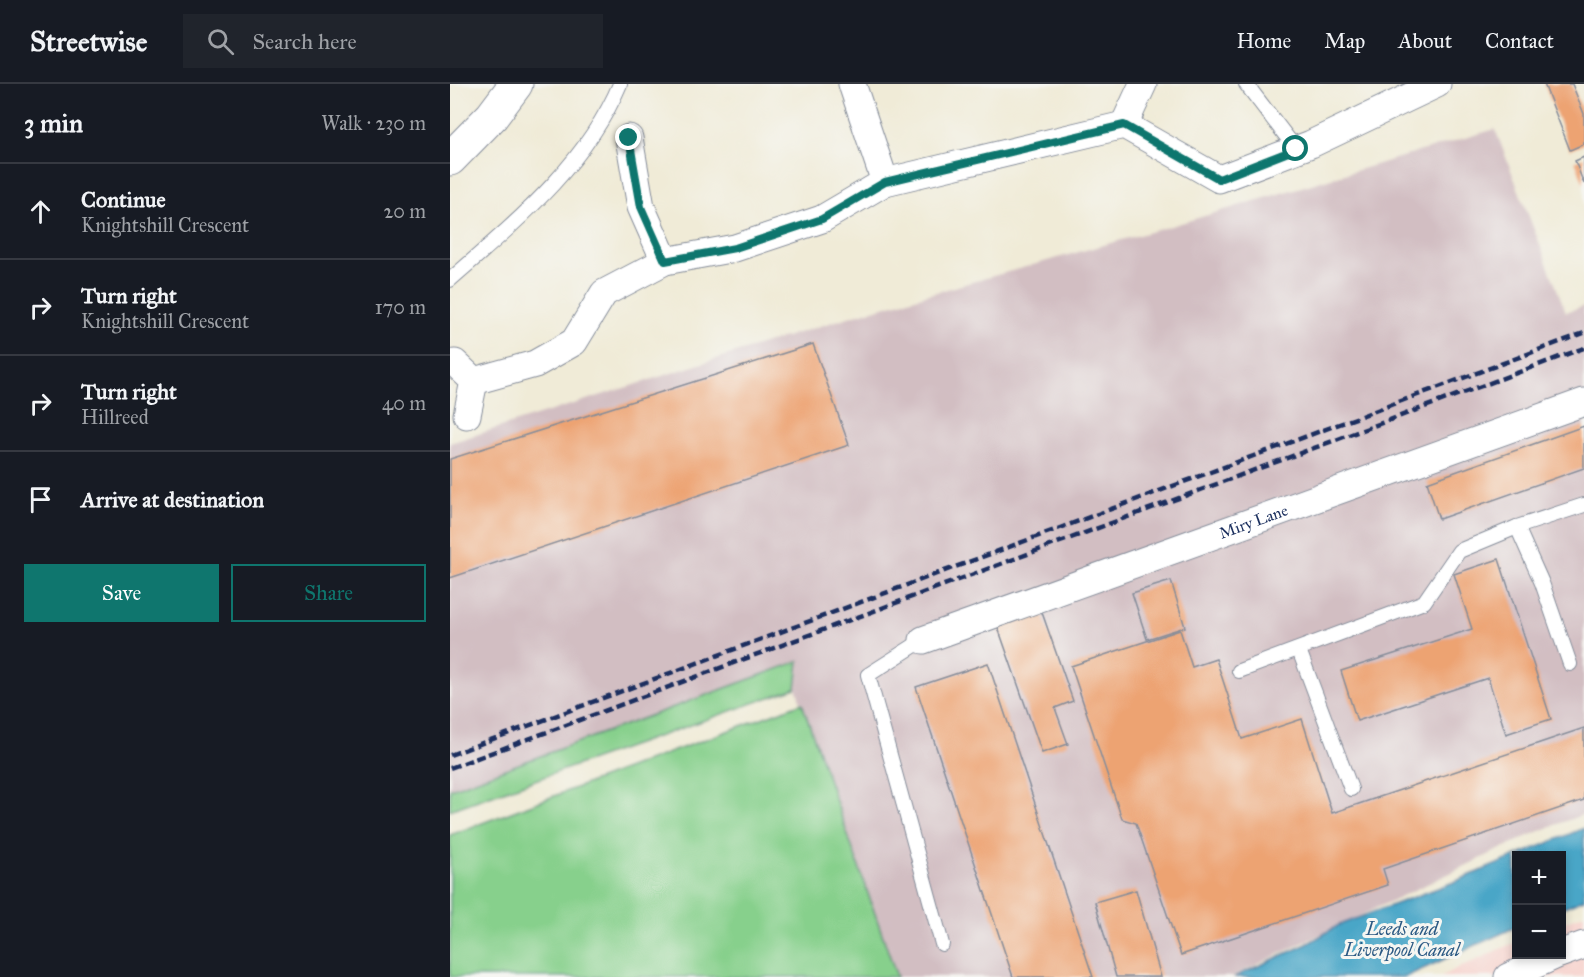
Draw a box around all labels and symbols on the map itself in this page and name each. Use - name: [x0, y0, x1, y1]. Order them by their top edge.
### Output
- route end: [615, 124, 641, 150]
- route start: [1282, 135, 1308, 161]
- street label: Miry Lane: [1216, 500, 1291, 543]
- water label: Leeds and Liverpool Canal: [1343, 918, 1462, 962]

